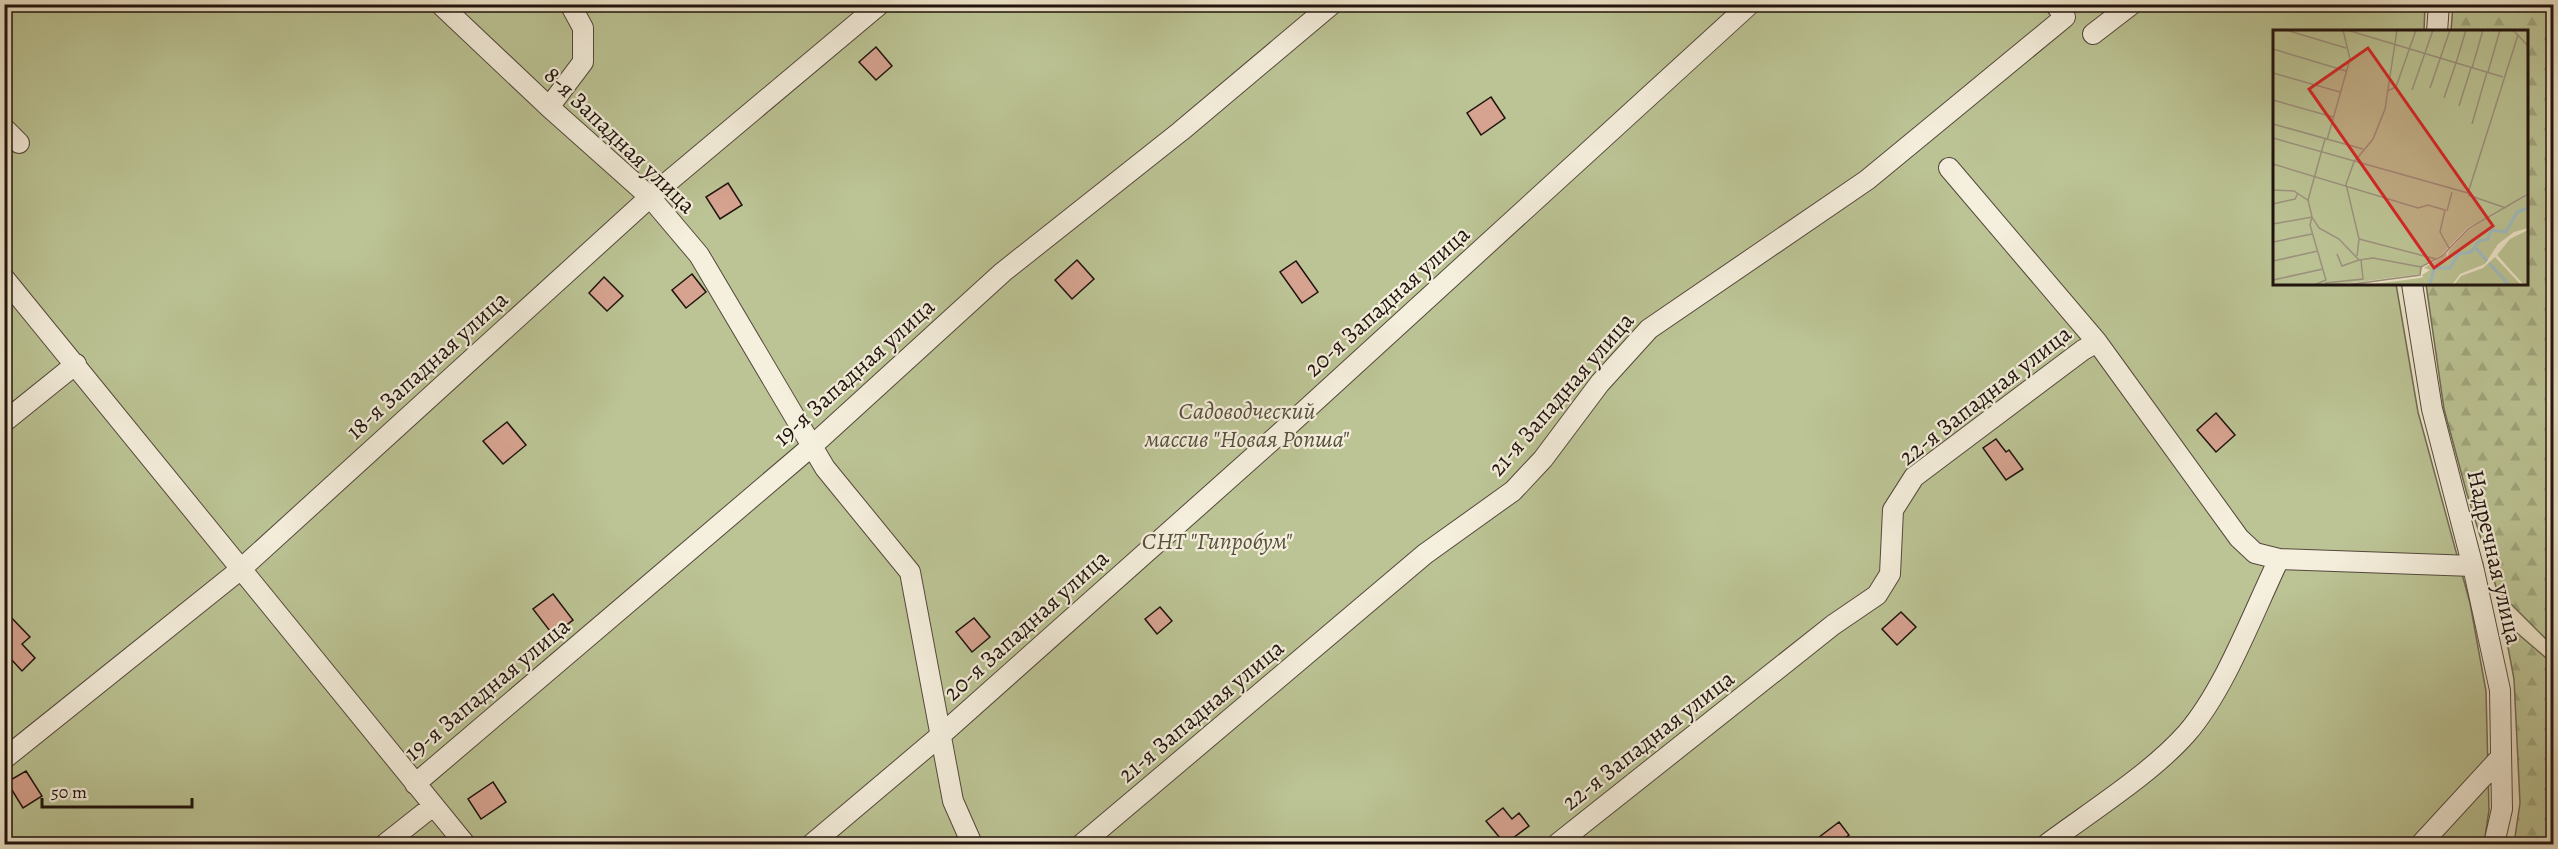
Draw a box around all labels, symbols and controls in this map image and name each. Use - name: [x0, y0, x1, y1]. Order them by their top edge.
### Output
- inset map: [2273, 30, 2528, 285]
- street label: 8-я Западная улица: [537, 59, 703, 221]
- street label: 20-я Западная улица: [1298, 218, 1476, 384]
- street label: 18-я Западная улица: [339, 284, 515, 446]
- street label: 19-я Западная улица: [766, 291, 942, 453]
- street label: 21-я Западная улица: [1481, 305, 1641, 483]
- street label: 22-я Западная улица: [1892, 318, 2078, 472]
- park label: Садоводческий массив "Новая Ропша": [1144, 395, 1350, 455]
- street label: Надречная улица: [2459, 467, 2531, 647]
- park label: СНТ "Гипробум": [1142, 525, 1293, 557]
- street label: 20-я Западная улица: [937, 542, 1115, 708]
- street label: 19-я Западная улица: [397, 610, 577, 768]
- street label: 21-я Западная улица: [1111, 632, 1291, 790]
- street label: 22-я Западная улица: [1555, 663, 1741, 817]
- scale bar: [42, 771, 192, 809]
- text: 50 m: [51, 780, 87, 804]

